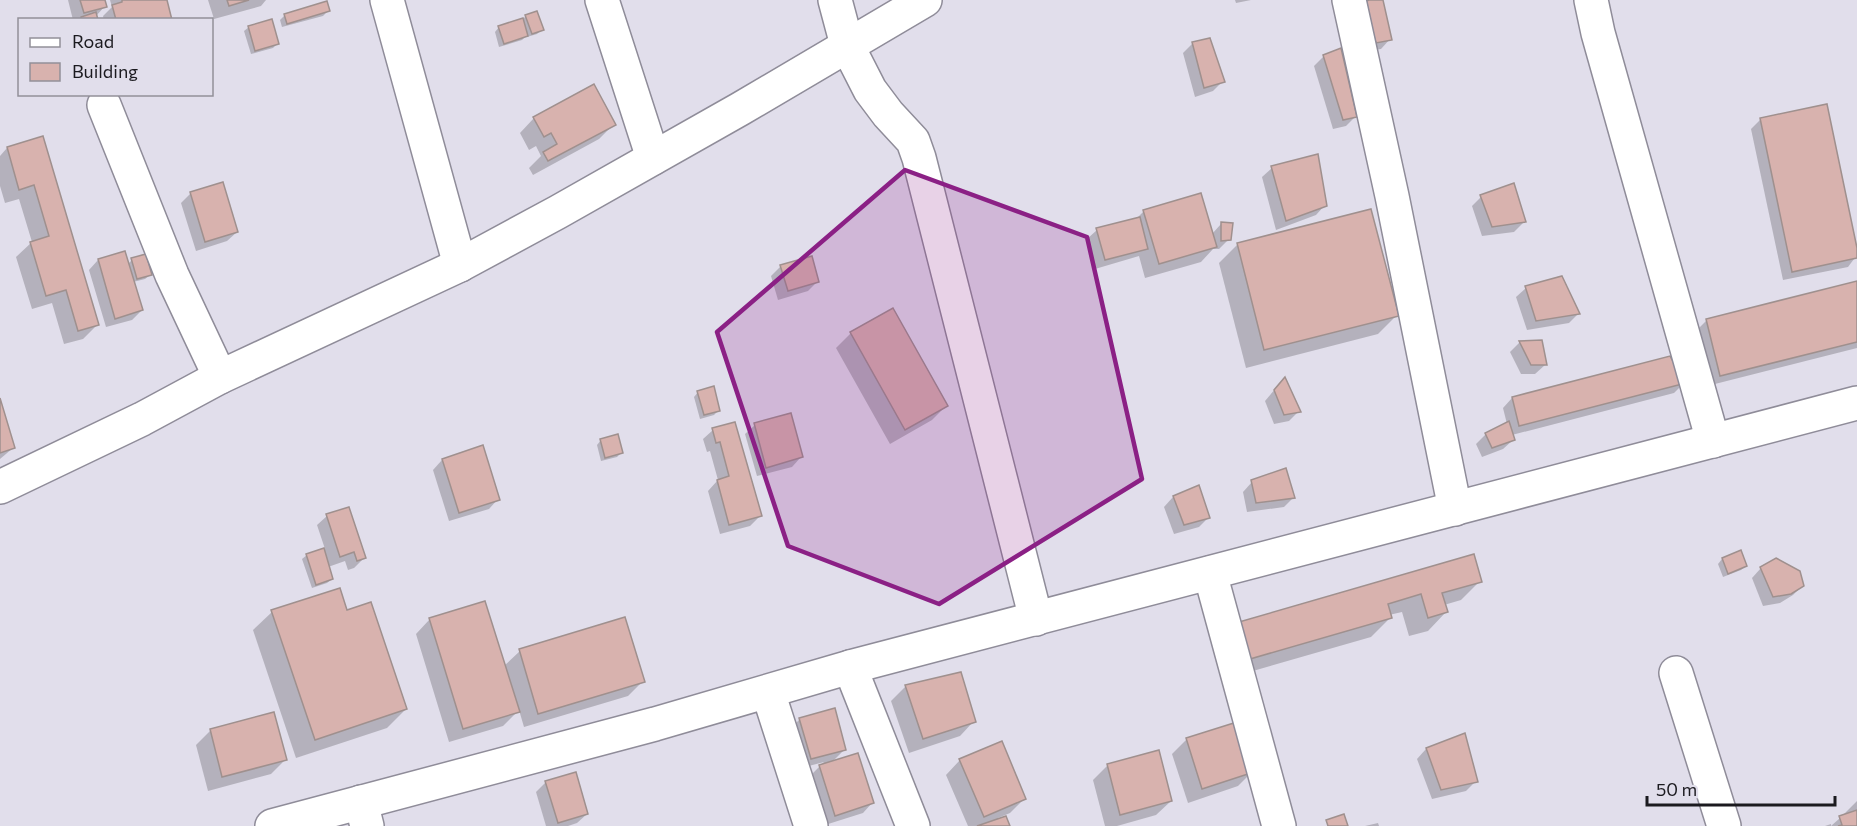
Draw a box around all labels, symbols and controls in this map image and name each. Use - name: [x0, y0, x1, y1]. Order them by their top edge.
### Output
- legend: [18, 18, 213, 96]
- text: Road: [72, 30, 114, 52]
- text: Building: [72, 60, 138, 82]
- scale bar: [1647, 769, 1834, 807]
- text: 50 m: [1656, 778, 1697, 800]

